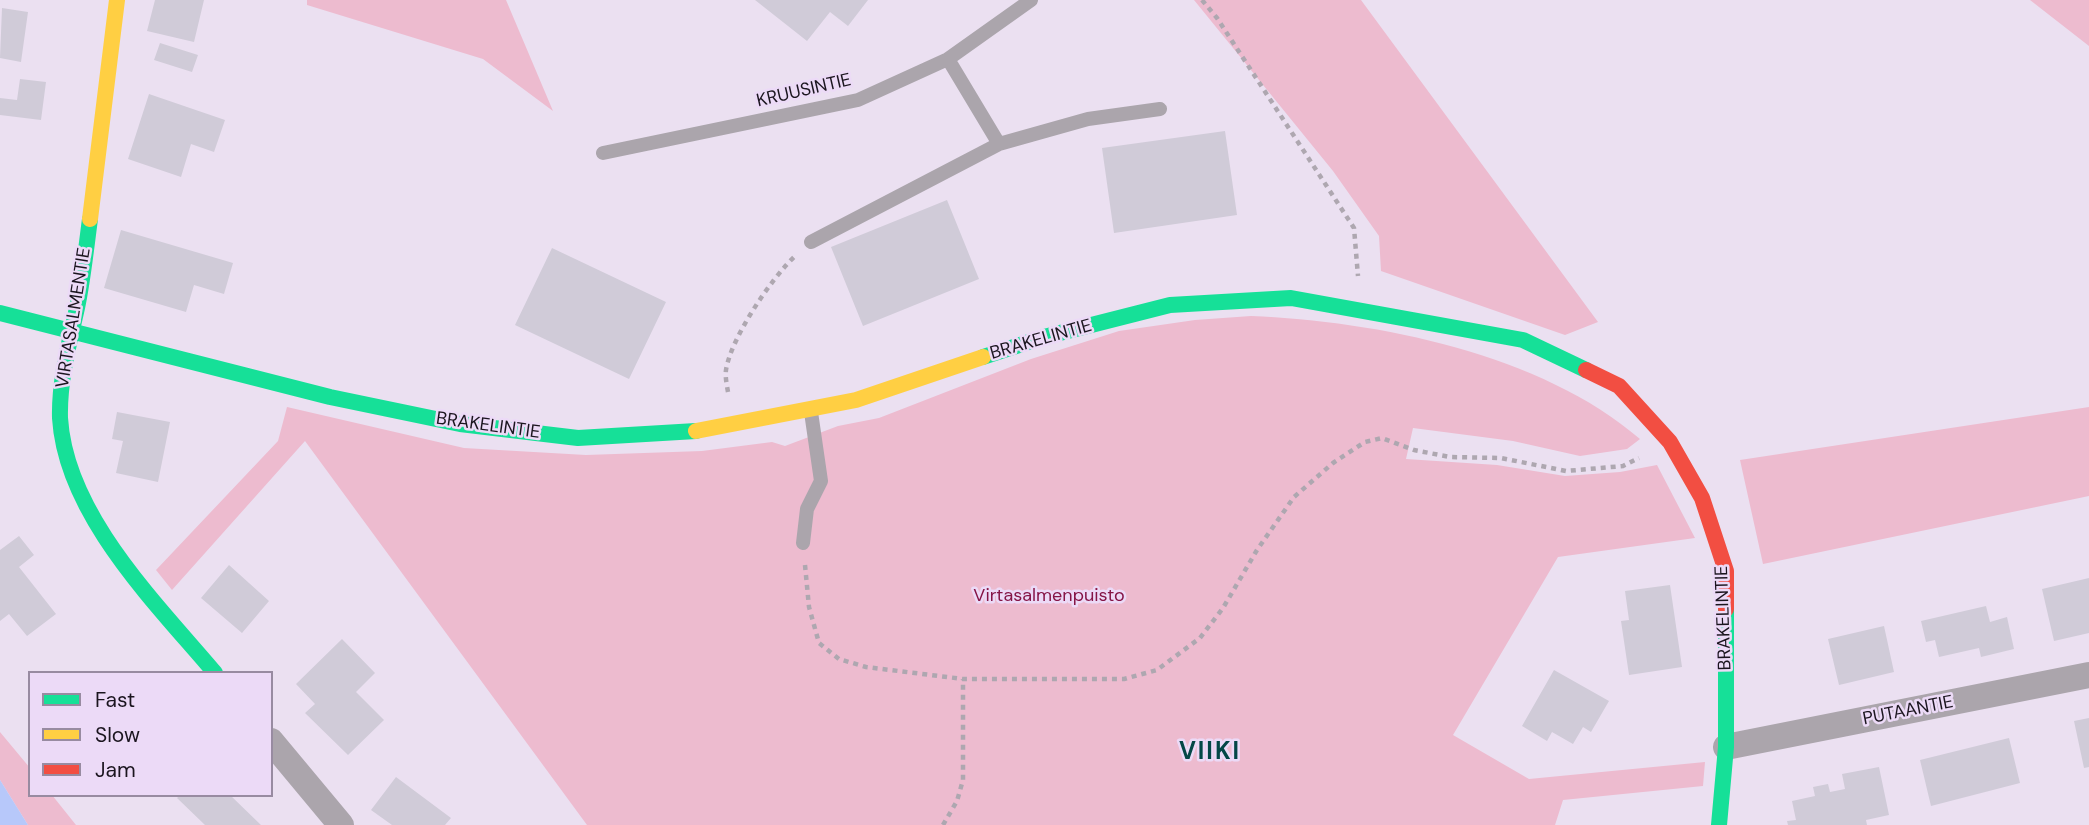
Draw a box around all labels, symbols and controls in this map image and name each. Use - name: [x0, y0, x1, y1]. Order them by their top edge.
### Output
- street label: KRUUSINTIE: [755, 70, 853, 112]
- street label: VIRTASALMENTIE: [52, 246, 96, 390]
- street label: BRAKELINTIE: [988, 315, 1094, 365]
- street label: BRAKELINTIE: [435, 408, 541, 444]
- street label: BRAKELINTIE: [1711, 565, 1737, 671]
- park label: Virtasalmenpuisto: [973, 585, 1125, 607]
- legend: [28, 671, 273, 797]
- text: Fast: [95, 686, 135, 714]
- street label: PUTAANTIE: [1861, 692, 1955, 730]
- text: Slow: [95, 721, 140, 749]
- district label: VIIKI: [1180, 739, 1240, 767]
- text: Jam: [95, 756, 136, 784]

